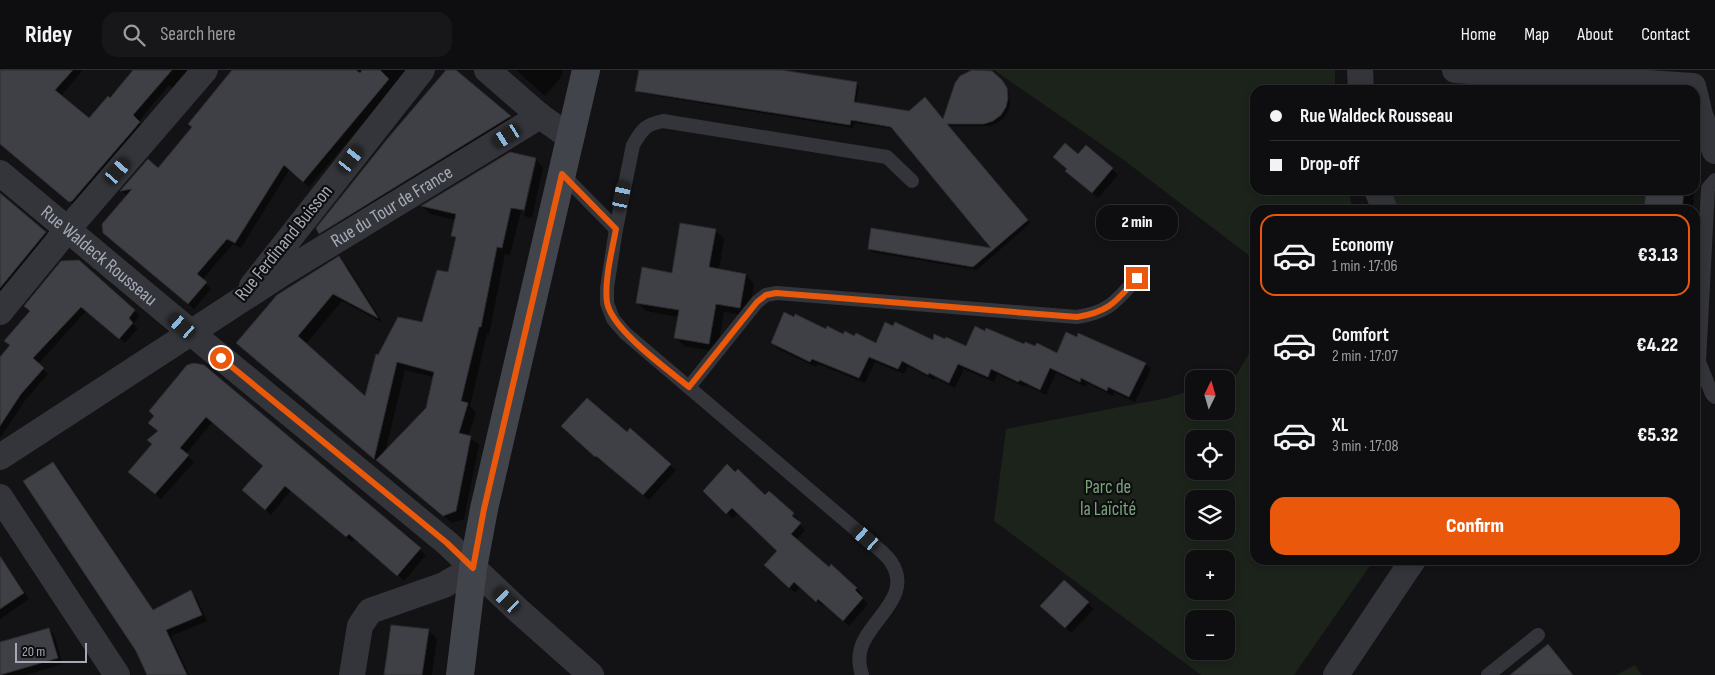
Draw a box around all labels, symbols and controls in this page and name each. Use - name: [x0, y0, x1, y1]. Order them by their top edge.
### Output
- search box: [102, 12, 452, 57]
- text: Ridey: [25, 20, 72, 49]
- icon: search: [120, 21, 148, 49]
- text: Search here: [160, 23, 236, 46]
- text: Home: [1461, 24, 1496, 45]
- text: Map: [1524, 24, 1549, 45]
- text: About: [1577, 24, 1613, 45]
- text: Contact: [1641, 24, 1690, 45]
- text: Rue Waldeck Rousseau: [1300, 105, 1453, 128]
- car: [490, 122, 523, 150]
- car: [335, 143, 366, 175]
- text: Drop-off: [1300, 153, 1360, 176]
- car: [102, 155, 133, 187]
- street label: Rue du Tour de France: [327, 161, 457, 253]
- street label: Rue Ferdinand Buisson: [230, 180, 338, 306]
- car: [611, 180, 632, 212]
- street label: Rue Waldeck Rousseau: [36, 201, 162, 311]
- callout: 2 min: [1096, 206, 1178, 240]
- text: 2 min: [1121, 213, 1153, 232]
- icon: car: [1272, 233, 1317, 278]
- text: Economy: [1332, 234, 1394, 257]
- text: €3.13: [1638, 244, 1678, 267]
- text: 1 min · 17:06: [1332, 257, 1398, 276]
- route end: [1126, 267, 1148, 289]
- car: [165, 310, 198, 342]
- icon: car: [1272, 323, 1317, 368]
- text: Comfort: [1332, 324, 1389, 347]
- text: €4.22: [1636, 334, 1678, 357]
- route start: [210, 347, 232, 369]
- text: 2 min · 17:07: [1332, 347, 1398, 366]
- north arrow: [1185, 370, 1235, 420]
- map controls: [1185, 370, 1235, 660]
- icon: car: [1272, 413, 1317, 458]
- text: XL: [1332, 414, 1348, 437]
- text: €5.32: [1637, 424, 1678, 447]
- button: locate: [1185, 430, 1235, 480]
- text: 3 min · 17:08: [1332, 437, 1399, 456]
- park label: Parc de la Laïcité: [1080, 476, 1136, 521]
- button: layers: [1185, 490, 1235, 540]
- button: Confirm: [1270, 497, 1680, 555]
- car: [849, 522, 882, 554]
- button: +: [1185, 550, 1235, 600]
- car: [490, 584, 523, 616]
- button: −: [1185, 610, 1235, 660]
- scale bar: [15, 640, 88, 663]
- text: 20 m: [22, 643, 45, 660]

